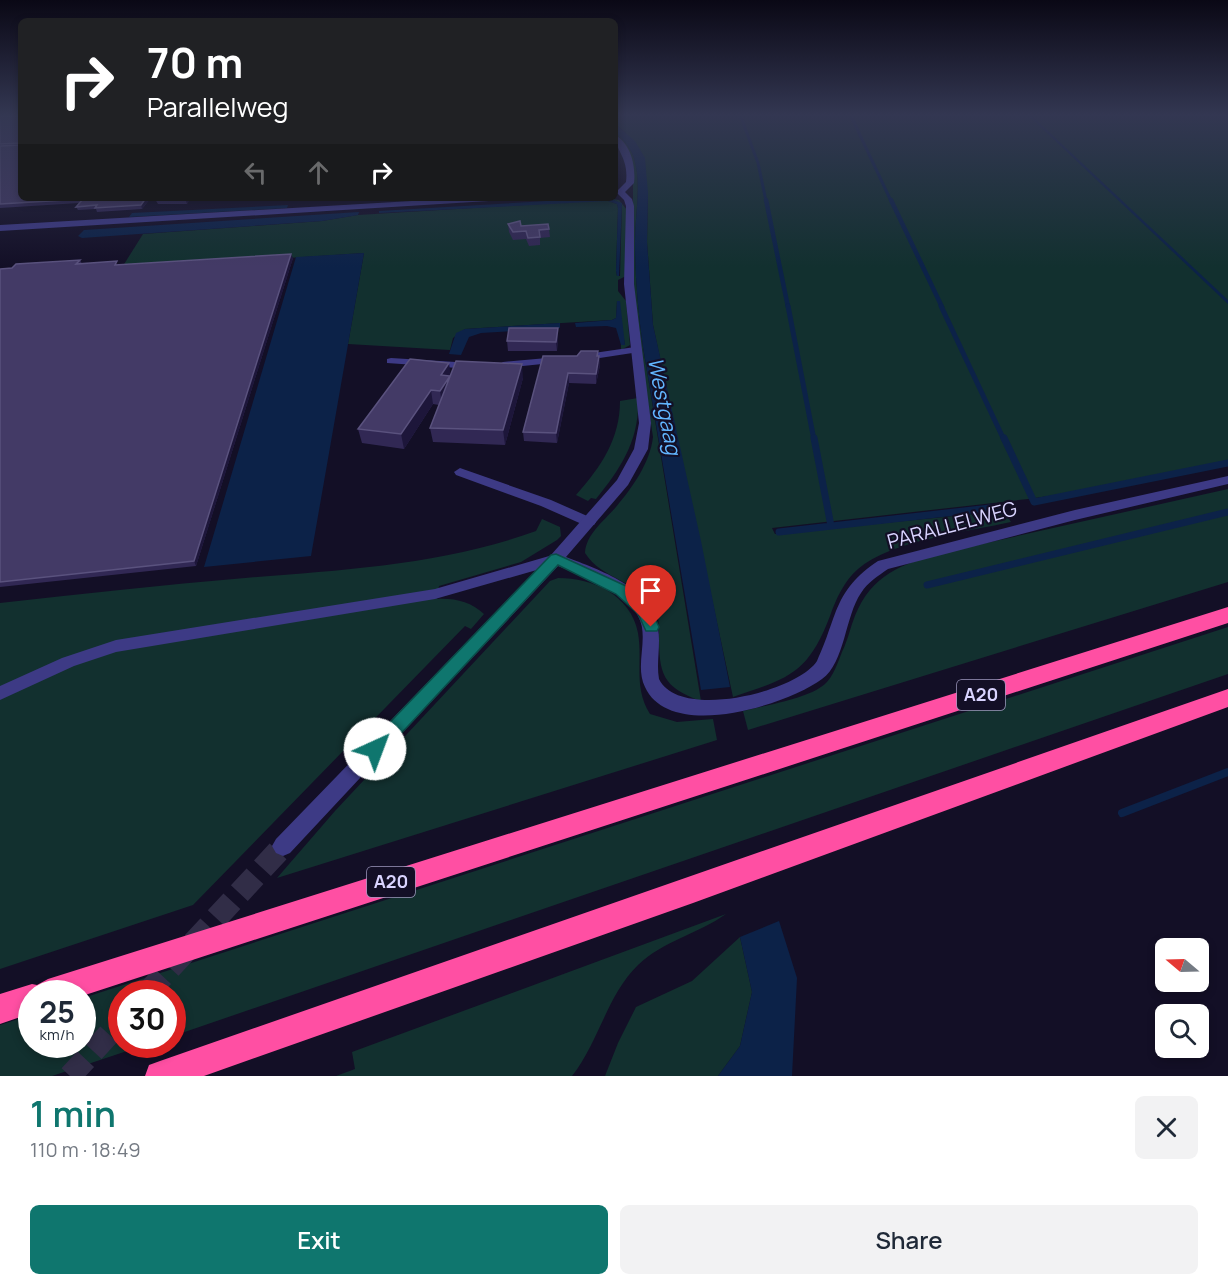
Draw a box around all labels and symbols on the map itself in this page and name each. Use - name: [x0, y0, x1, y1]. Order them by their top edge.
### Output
- water label: Westgaag: [642, 355, 688, 458]
- street label: PARALLELWEG: [884, 494, 1020, 555]
- pin: [625, 565, 676, 627]
- road number: A20: [957, 680, 1005, 710]
- position arrow: [343, 717, 407, 781]
- road number: A20: [367, 867, 415, 897]
- north arrow: [1155, 938, 1209, 992]
- speed limit sign: 30: [108, 980, 186, 1058]

